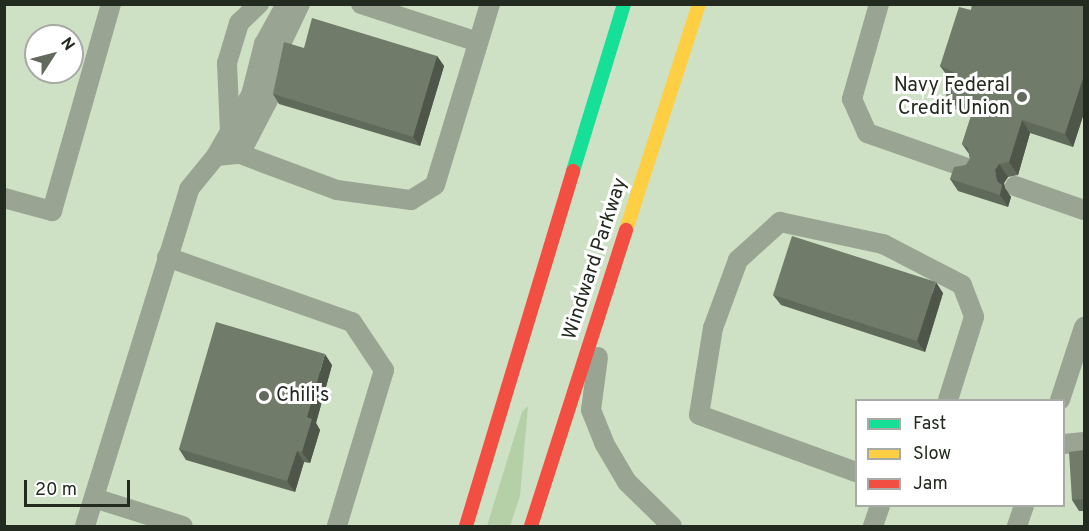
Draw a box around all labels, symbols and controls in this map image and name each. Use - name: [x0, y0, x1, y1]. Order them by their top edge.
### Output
- north arrow: [24, 24, 84, 84]
- text: N: [55, 34, 78, 55]
- place label: Navy Federal Credit Union: [894, 74, 1010, 121]
- marker: Navy Federal Credit Union: [1015, 90, 1029, 104]
- street label: Windward Parkway: [558, 175, 634, 343]
- place label: Chili's: [276, 384, 329, 408]
- marker: Chili's: [257, 389, 271, 403]
- legend: [855, 399, 1065, 507]
- text: Fast: [913, 413, 946, 436]
- text: Slow: [913, 443, 951, 466]
- scale bar: [27, 468, 134, 506]
- text: Jam: [913, 473, 948, 496]
- text: 20 m: [35, 479, 77, 502]

